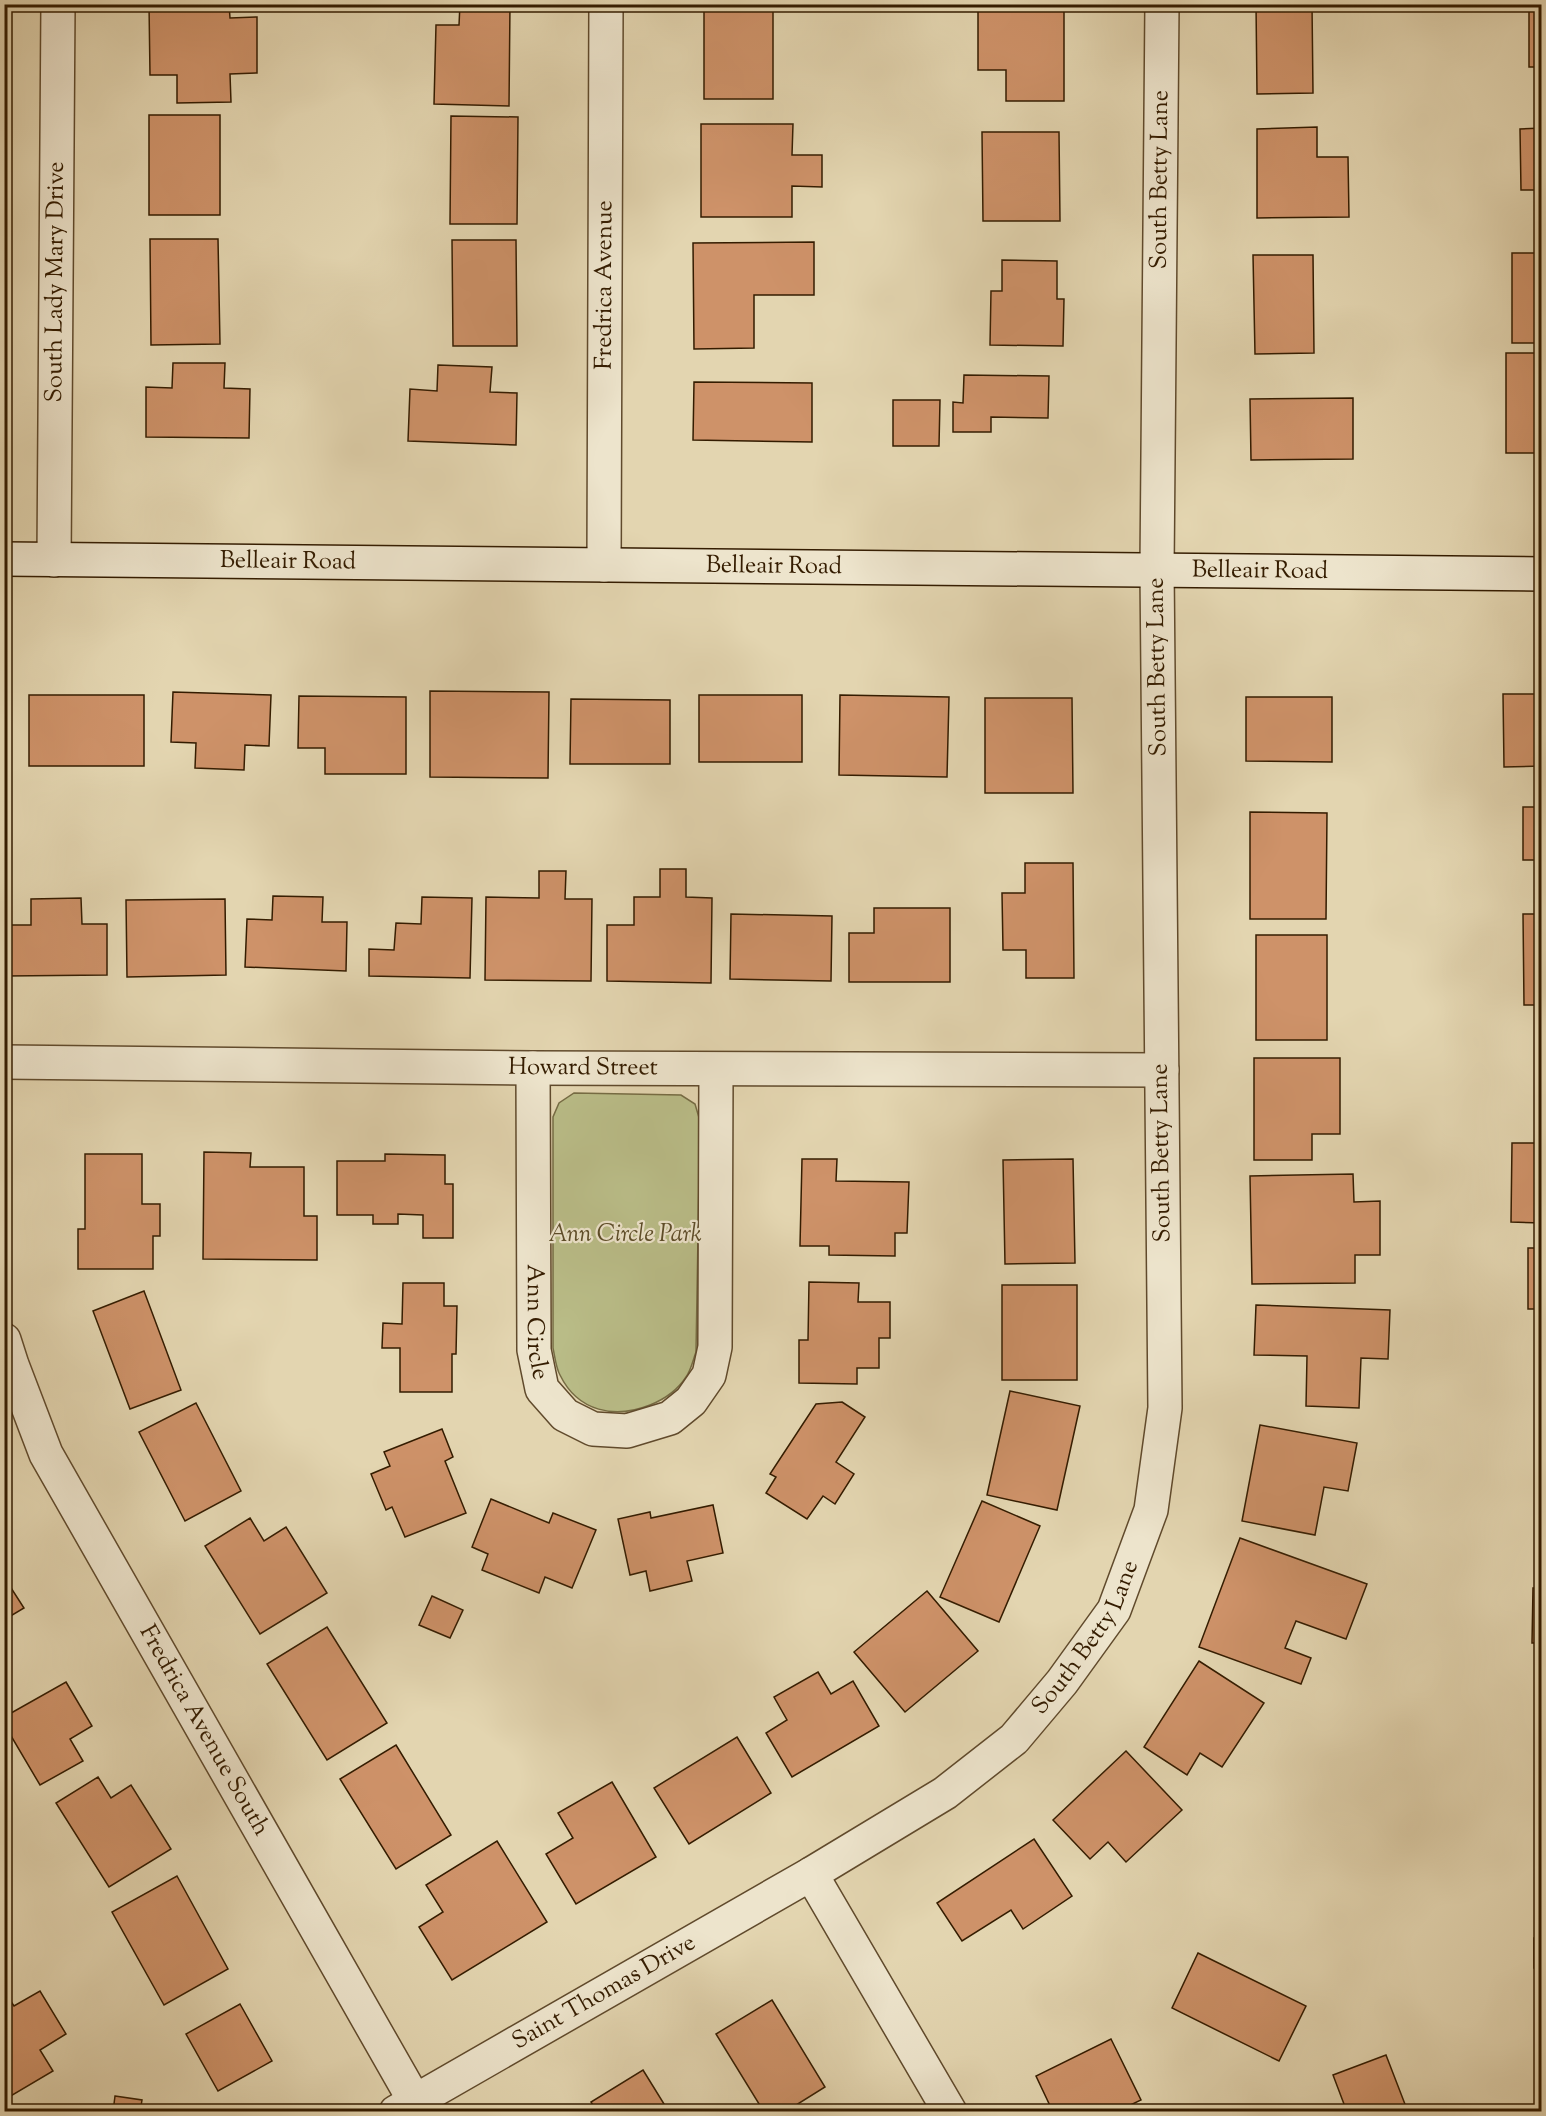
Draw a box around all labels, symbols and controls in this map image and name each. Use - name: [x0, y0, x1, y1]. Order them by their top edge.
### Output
- street label: South Betty Lane: [1143, 90, 1178, 269]
- street label: South Lady Mary Drive: [38, 161, 74, 403]
- street label: Fredrica Avenue: [588, 200, 622, 370]
- street label: Belleair Road: [220, 544, 357, 579]
- street label: Belleair Road: [706, 549, 843, 584]
- street label: Belleair Road: [1192, 554, 1329, 589]
- street label: South Betty Lane: [1139, 577, 1177, 757]
- street label: Howard Street: [508, 1051, 658, 1085]
- street label: South Betty Lane: [1143, 1063, 1181, 1243]
- park label: Ann Circle Park: [548, 1218, 702, 1252]
- street label: Ann Circle: [517, 1264, 557, 1383]
- street label: South Betty Lane: [1024, 1556, 1148, 1723]
- street label: Fredrica Avenue South: [130, 1619, 277, 1843]
- street label: Saint Thomas Drive: [506, 1926, 702, 2059]

